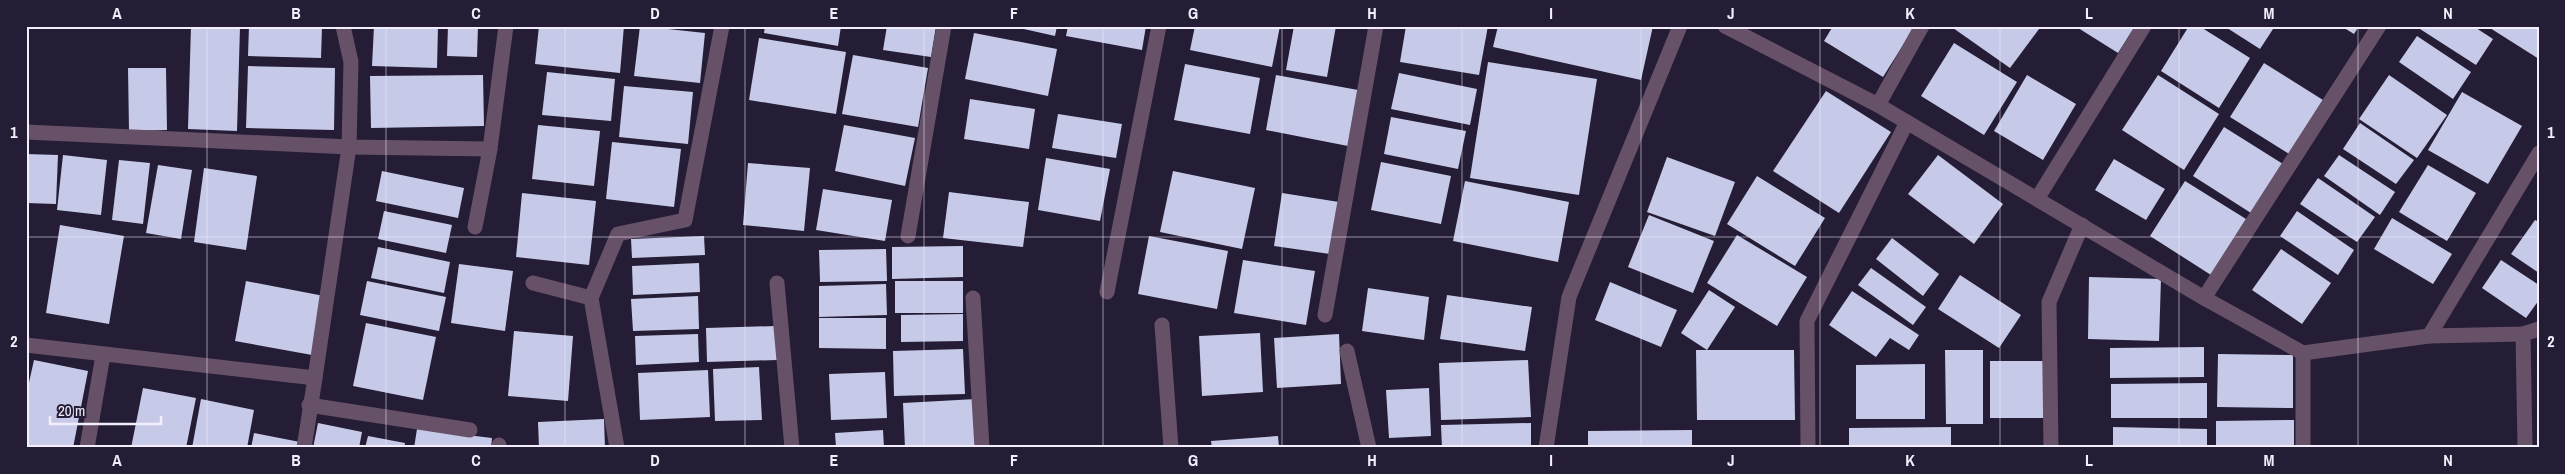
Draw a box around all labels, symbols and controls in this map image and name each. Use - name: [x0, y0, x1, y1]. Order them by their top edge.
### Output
- text: A: [112, 2, 122, 24]
- text: B: [291, 2, 301, 24]
- text: C: [471, 2, 481, 24]
- text: D: [650, 2, 660, 24]
- text: E: [830, 2, 839, 24]
- text: F: [1010, 2, 1018, 24]
- text: G: [1188, 2, 1198, 24]
- text: H: [1367, 2, 1377, 24]
- text: I: [1549, 2, 1553, 24]
- text: J: [1727, 2, 1735, 24]
- text: K: [1905, 2, 1915, 24]
- text: L: [2085, 2, 2093, 24]
- text: M: [2264, 2, 2275, 24]
- text: N: [2443, 2, 2453, 24]
- text: 1: [10, 121, 18, 143]
- text: 1: [2547, 121, 2555, 143]
- text: 2: [10, 330, 18, 352]
- text: 2: [2547, 330, 2555, 352]
- scale bar: [50, 394, 161, 426]
- text: 20 m: [58, 400, 85, 421]
- text: A: [112, 449, 122, 471]
- text: B: [291, 449, 301, 471]
- text: C: [471, 449, 481, 471]
- text: D: [650, 449, 660, 471]
- text: E: [830, 449, 839, 471]
- text: F: [1010, 449, 1018, 471]
- text: G: [1188, 449, 1198, 471]
- text: H: [1367, 449, 1377, 471]
- text: I: [1549, 449, 1553, 471]
- text: J: [1727, 449, 1735, 471]
- text: K: [1905, 449, 1915, 471]
- text: L: [2085, 449, 2093, 471]
- text: M: [2264, 449, 2275, 471]
- text: N: [2443, 449, 2453, 471]

